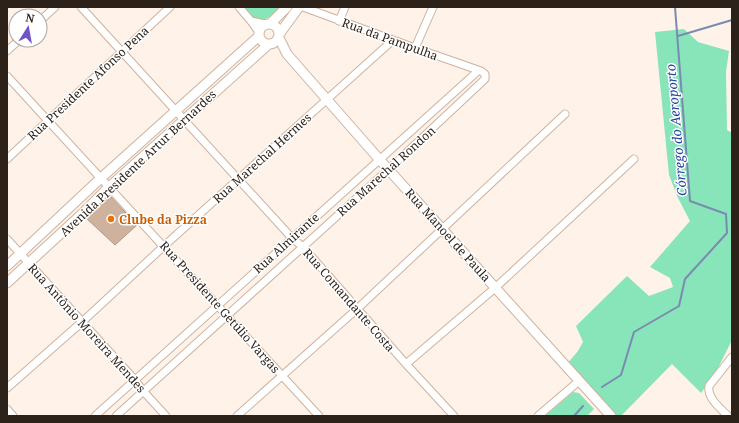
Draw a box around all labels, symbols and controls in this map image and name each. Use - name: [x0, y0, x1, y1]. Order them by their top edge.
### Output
- north arrow: [8, 8, 48, 48]
- text: N: [24, 10, 36, 26]
- street label: Rua da Pampulha: [340, 14, 441, 64]
- street label: Rua Presidente Afonso Pena: [24, 22, 153, 144]
- water label: Córrego do Aeroporto: [661, 63, 691, 197]
- street label: Avenida Presidente Artur Bernardes: [56, 86, 220, 240]
- street label: Rua Marechal Hermes: [209, 109, 315, 207]
- street label: Rua Marechal Rondon: [333, 122, 439, 220]
- street label: Rua Manoel de Paula: [401, 185, 495, 286]
- street label: Rua Almirante: [249, 209, 323, 277]
- place label: Clube da Pizza: [119, 211, 207, 228]
- marker: Clube da Pizza: [106, 214, 116, 224]
- street label: Rua Presidente Getúlio Vargas: [156, 237, 284, 377]
- street label: Rua Comandante Costa: [299, 245, 399, 355]
- street label: Rua Antônio Moreira Mendes: [24, 260, 150, 396]

